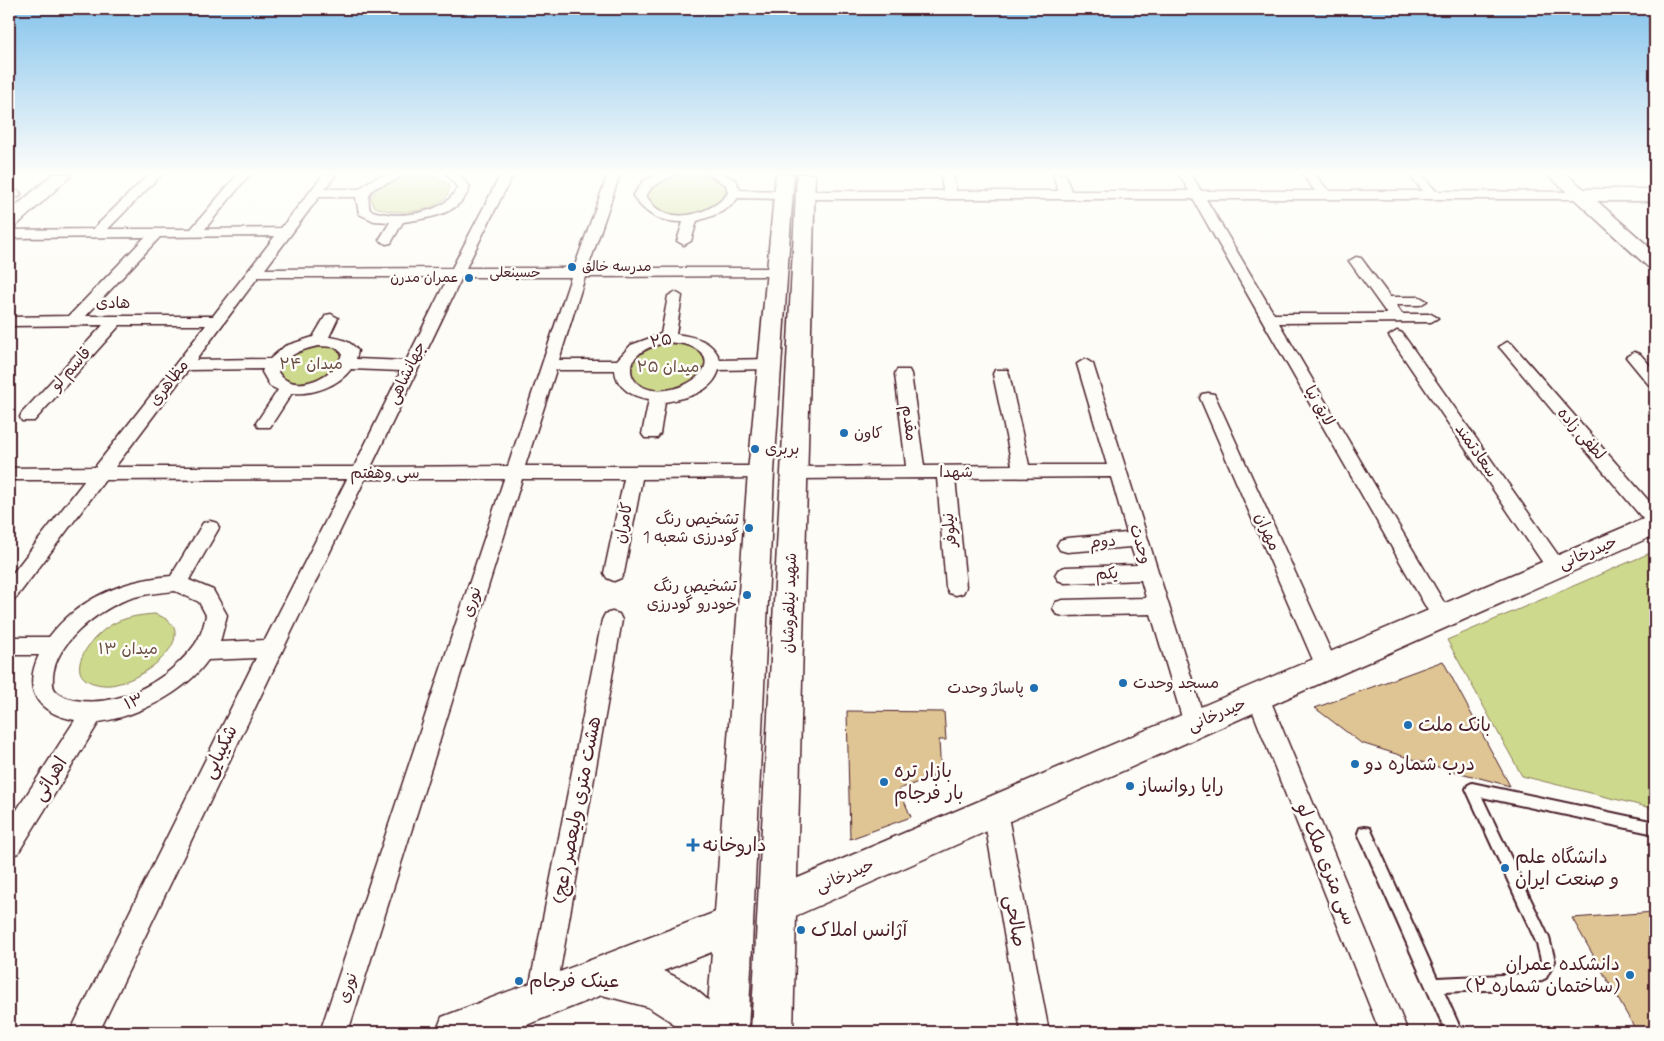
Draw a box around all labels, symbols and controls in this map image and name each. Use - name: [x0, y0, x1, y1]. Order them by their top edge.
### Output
- place label: مدرسه خالق: [582, 258, 651, 276]
- marker: مدرسه خالق: [566, 261, 578, 273]
- street label: حسینعلی: [489, 264, 541, 282]
- place label: عمران مدرن: [390, 269, 459, 287]
- marker: عمران مدرن: [463, 272, 475, 284]
- street label: هادی: [96, 293, 130, 314]
- street label: ۲۵: [648, 329, 674, 353]
- street label: جهانشاهی: [383, 338, 431, 408]
- street label: قاسم لو: [45, 343, 97, 397]
- park label: میدان ۲۴: [279, 354, 343, 375]
- street label: مظاهری: [144, 356, 194, 410]
- park label: میدان ۲۵: [637, 357, 699, 378]
- street label: لایق نیا: [1299, 382, 1339, 430]
- street label: لطفی زاده: [1552, 403, 1610, 465]
- street label: مقدم: [895, 404, 922, 442]
- street label: سعادتمند: [1450, 420, 1502, 482]
- place label: کاون: [854, 423, 883, 444]
- marker: کاون: [838, 427, 850, 439]
- place label: بربری: [765, 439, 799, 460]
- marker: بربری: [749, 443, 761, 455]
- street label: شهدا: [939, 462, 973, 483]
- street label: سی وهفتم: [350, 463, 420, 485]
- street label: کامران: [610, 500, 638, 545]
- place label: تشخیص رنگ گودرزی شعبه 1: [643, 509, 739, 548]
- street label: مهران: [1249, 510, 1285, 554]
- street label: نیلوفر: [938, 512, 962, 550]
- marker: تشخیص رنگ گودرزی شعبه 1: [743, 522, 755, 534]
- street label: وحدت: [1124, 522, 1156, 566]
- street label: دوم: [1089, 531, 1117, 554]
- street label: حیدرخانی: [1556, 531, 1620, 575]
- street label: شهید نیلفروشان: [778, 552, 802, 654]
- street label: یکم: [1095, 563, 1119, 586]
- place label: تشخیص رنگ خودرو گودرزی: [647, 576, 737, 615]
- street label: نوری: [457, 584, 487, 620]
- marker: تشخیص رنگ خودرو گودرزی: [741, 589, 753, 601]
- park label: میدان ۱۳: [98, 639, 158, 660]
- place label: مسجد وحدت: [1133, 673, 1219, 694]
- marker: مسجد وحدت: [1117, 677, 1129, 689]
- place label: پاساژ وحدت: [947, 678, 1024, 699]
- marker: پاساژ وحدت: [1028, 682, 1040, 694]
- street label: ۱۳: [121, 689, 147, 715]
- street label: حیدرخانی: [1185, 693, 1249, 737]
- place label: بانک ملت: [1418, 713, 1491, 738]
- street label: هشت متری ولیعصر (عج): [547, 714, 607, 906]
- marker: بانک ملت: [1402, 719, 1414, 731]
- street label: شکیبایی: [196, 721, 244, 783]
- street label: اهرائی: [27, 752, 73, 806]
- place label: درب شماره دو: [1363, 752, 1475, 777]
- marker: درب شماره دو: [1349, 758, 1361, 770]
- place label: بازار تره بار فرجام: [894, 759, 964, 807]
- place label: رایا روانساز: [1138, 774, 1224, 799]
- marker: بازار تره بار فرجام: [878, 776, 890, 788]
- marker: رایا روانساز: [1124, 780, 1136, 792]
- street label: سی متری ملک لو: [1290, 798, 1362, 929]
- place label: داروخانه: [703, 833, 766, 858]
- marker: داروخانه: [687, 839, 699, 851]
- place label: دانشگاه علم و صنعت ایران: [1515, 845, 1619, 892]
- street label: حیدرخانی: [813, 854, 877, 898]
- marker: دانشگاه علم و صنعت ایران: [1499, 862, 1511, 874]
- street label: صالحی: [998, 893, 1032, 949]
- place label: آژانس املاک: [811, 918, 908, 943]
- marker: آژانس املاک: [795, 924, 807, 936]
- place label: دانشکده عمران (ساختمان شماره ۲): [1466, 952, 1620, 999]
- place label: عینک فرجام: [529, 969, 619, 995]
- marker: دانشکده عمران (ساختمان شماره ۲): [1624, 969, 1636, 981]
- street label: نوری: [333, 970, 363, 1006]
- marker: عینک فرجام: [513, 975, 525, 987]

